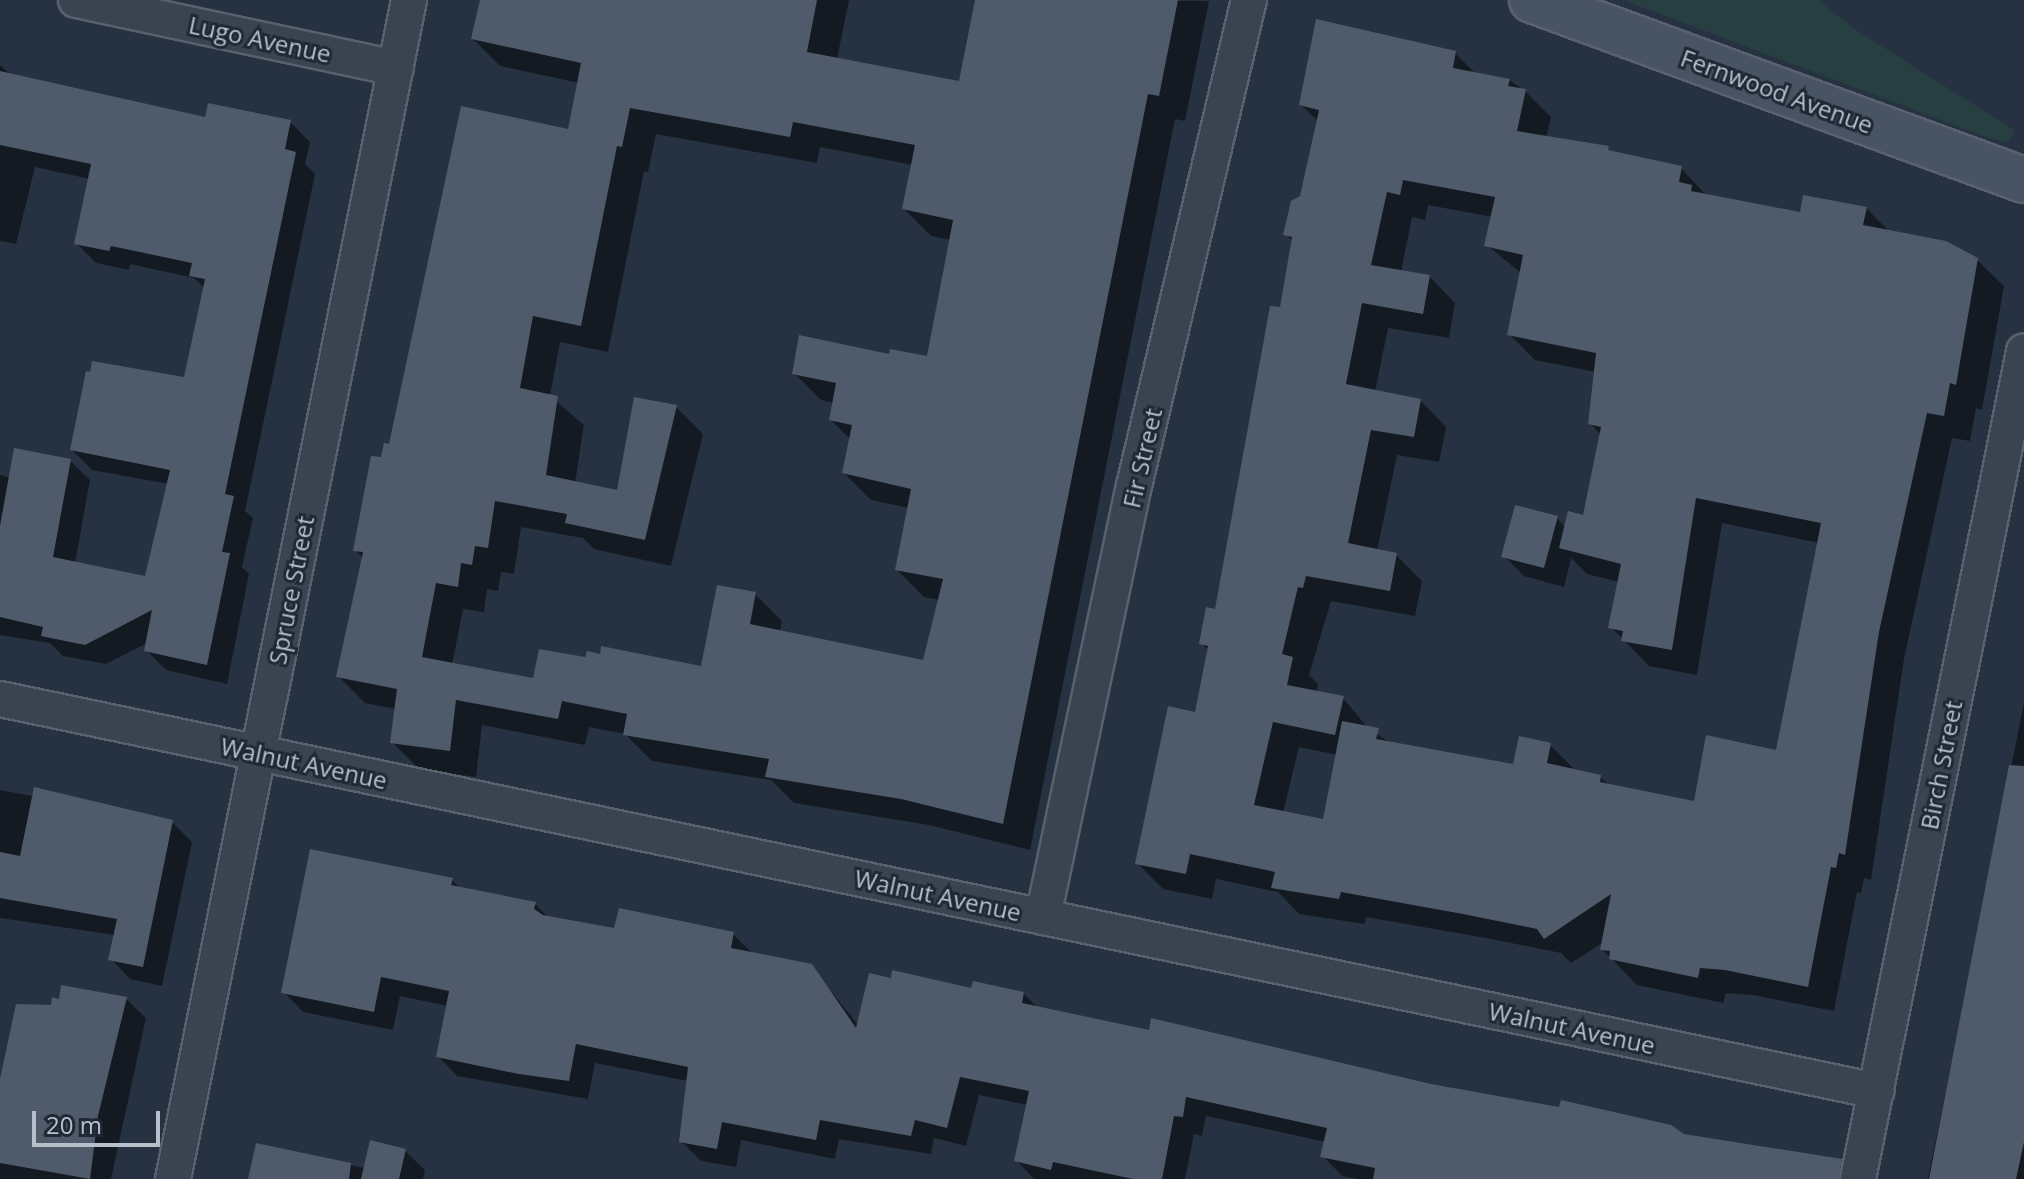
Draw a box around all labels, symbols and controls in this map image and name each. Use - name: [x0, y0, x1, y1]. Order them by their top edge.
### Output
- street label: Lugo Avenue: [186, 10, 334, 68]
- street label: Fernwood Avenue: [1677, 43, 1877, 139]
- street label: Fir Street: [1117, 405, 1167, 511]
- street label: Spruce Street: [262, 513, 320, 667]
- street label: Birch Street: [1914, 698, 1968, 832]
- street label: Walnut Avenue: [218, 731, 390, 795]
- street label: Walnut Avenue: [852, 863, 1024, 927]
- street label: Walnut Avenue: [1486, 996, 1658, 1060]
- scale bar: [36, 1095, 164, 1145]
- text: 20 m: [46, 1108, 102, 1141]

